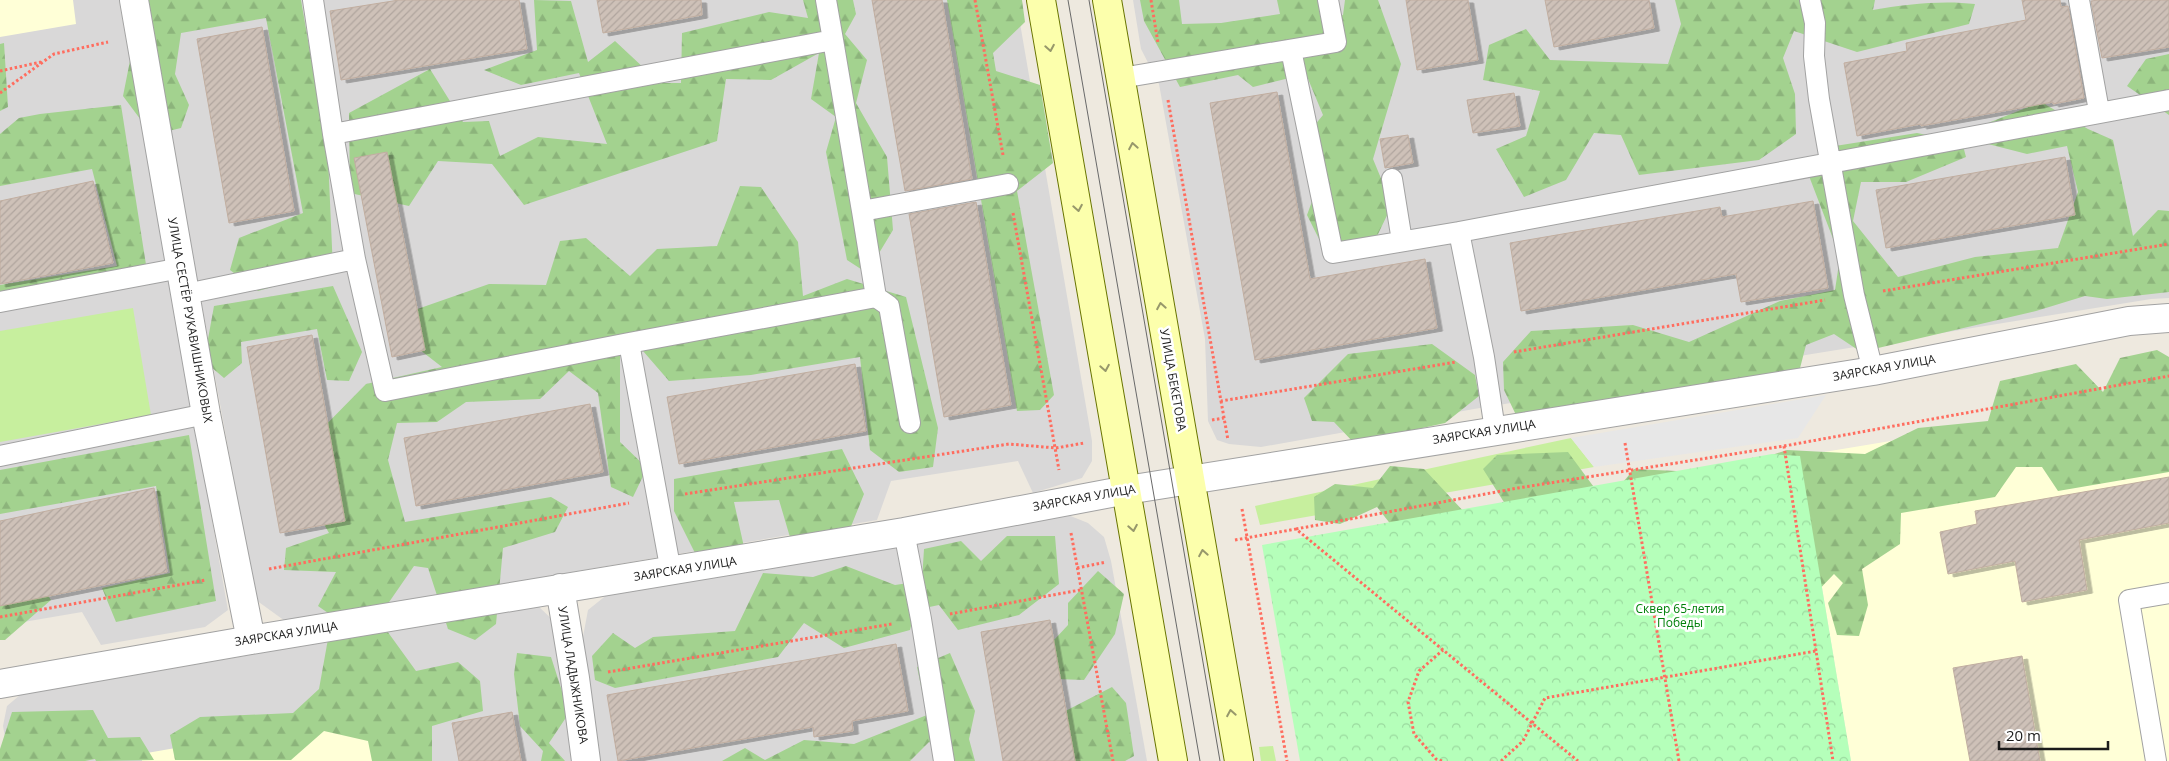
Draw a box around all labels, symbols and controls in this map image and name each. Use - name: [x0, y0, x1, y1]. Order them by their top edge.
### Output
- one-way arrow: [1044, 44, 1054, 52]
- one-way arrow: [1128, 142, 1138, 151]
- one-way arrow: [1072, 204, 1082, 212]
- street label: УЛИЦА СЕСТЁР РУКАВИШНИКОВЫХ: [164, 216, 217, 424]
- one-way arrow: [1156, 302, 1166, 311]
- street label: УЛИЦА БЕКЕТОВА: [1156, 327, 1191, 433]
- street label: ЗАЯРСКАЯ УЛИЦА: [1831, 350, 1937, 385]
- one-way arrow: [1100, 364, 1110, 373]
- street label: ЗАЯРСКАЯ УЛИЦА: [1431, 415, 1537, 448]
- street label: ЗАЯРСКАЯ УЛИЦА: [1031, 480, 1137, 515]
- one-way arrow: [1128, 524, 1138, 533]
- one-way arrow: [1198, 548, 1208, 557]
- street label: ЗАЯРСКАЯ УЛИЦА: [632, 552, 738, 585]
- park label: Сквер 65-летия Победы: [1636, 600, 1724, 631]
- street label: УЛИЦА ЛАДЫЖНИКОВА: [554, 605, 593, 745]
- street label: ЗАЯРСКАЯ УЛИЦА: [233, 617, 339, 650]
- one-way arrow: [1226, 709, 1236, 717]
- scale bar: [1999, 718, 2108, 750]
- text: 20 m: [2006, 725, 2041, 745]

